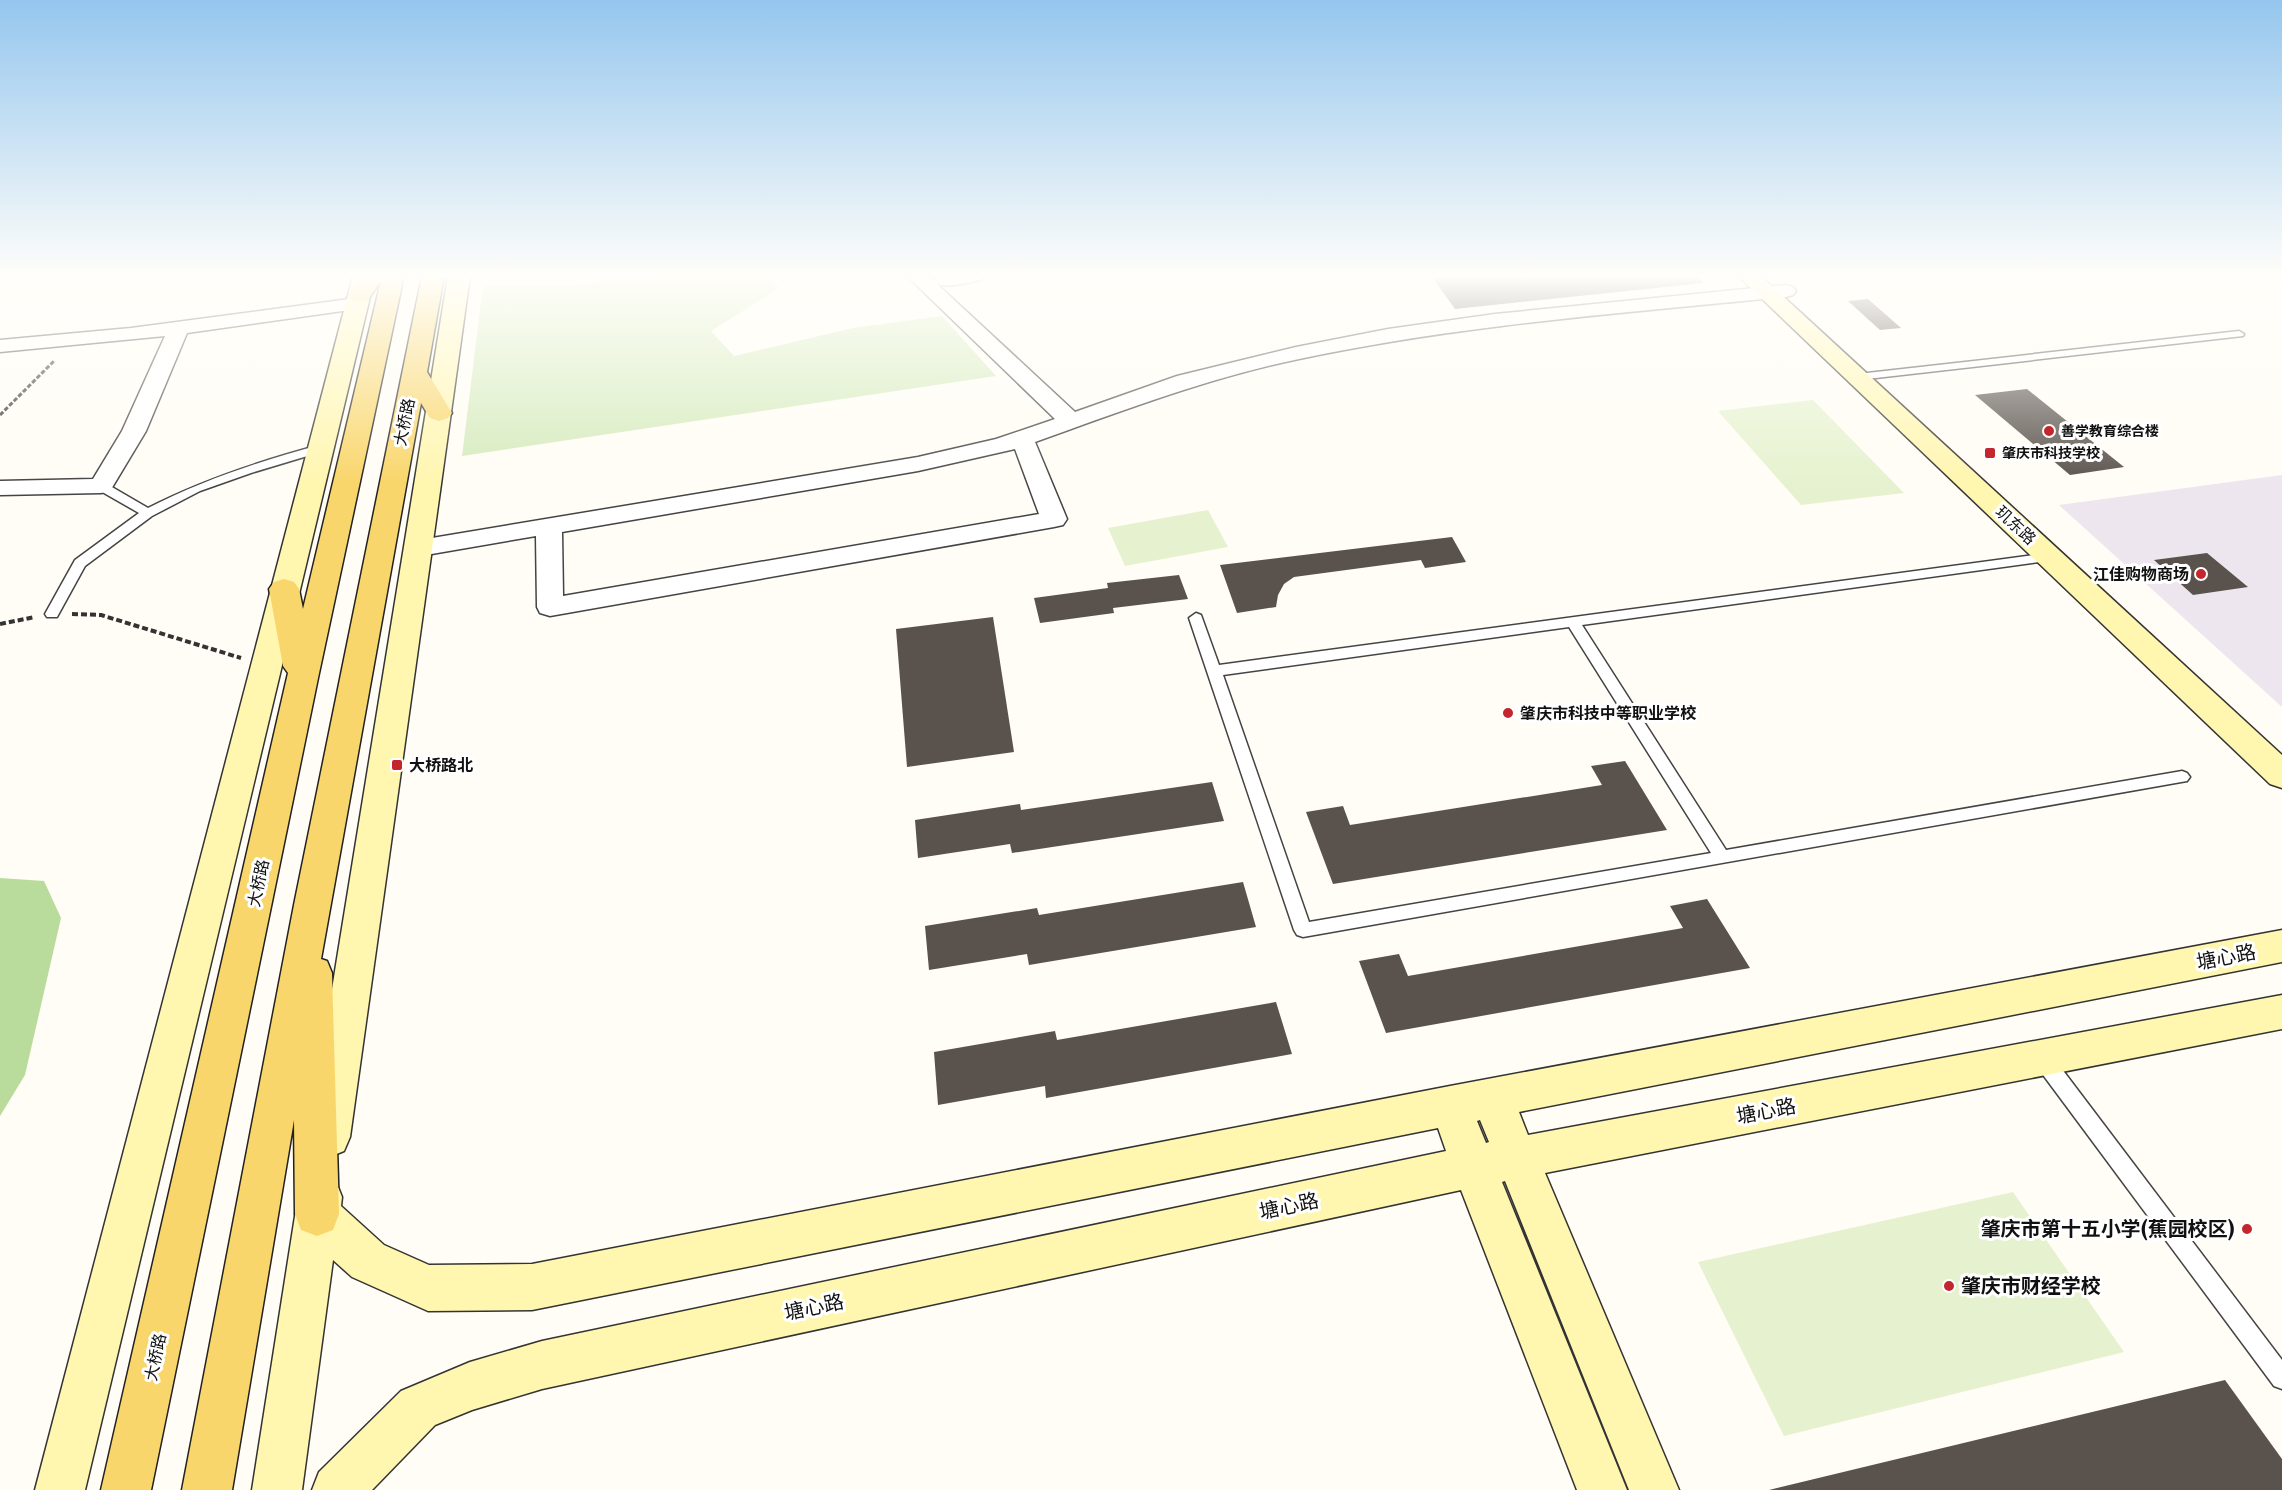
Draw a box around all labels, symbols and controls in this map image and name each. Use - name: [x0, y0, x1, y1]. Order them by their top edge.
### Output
- street label: 大桥路: [387, 396, 419, 448]
- place label: 善学教育综合楼: [2061, 420, 2159, 440]
- marker: 善学教育综合楼: [2042, 424, 2056, 438]
- place label: 肇庆市科技学校: [2002, 442, 2100, 462]
- marker: 肇庆市科技学校: [1983, 446, 1997, 460]
- street label: 玑东路: [1991, 499, 2042, 549]
- place label: 江佳购物商场: [2093, 561, 2189, 585]
- marker: 江佳购物商场: [2194, 567, 2208, 581]
- place label: 肇庆市科技中等职业学校: [1520, 700, 1697, 724]
- marker: 肇庆市科技中等职业学校: [1501, 706, 1515, 720]
- place label: 大桥路北: [409, 752, 473, 776]
- marker: 大桥路北: [390, 758, 404, 772]
- street label: 大桥路: [240, 857, 274, 909]
- street label: 塘心路: [2193, 935, 2258, 975]
- street label: 塘心路: [1733, 1089, 1798, 1129]
- street label: 塘心路: [1256, 1183, 1321, 1225]
- place label: 肇庆市第十五小学(蕉园校区): [1981, 1212, 2235, 1242]
- marker: 肇庆市第十五小学(蕉园校区): [2240, 1222, 2254, 1236]
- place label: 肇庆市财经学校: [1961, 1269, 2101, 1299]
- marker: 肇庆市财经学校: [1942, 1279, 1956, 1293]
- street label: 塘心路: [781, 1284, 846, 1326]
- street label: 大桥路: [137, 1331, 171, 1383]

